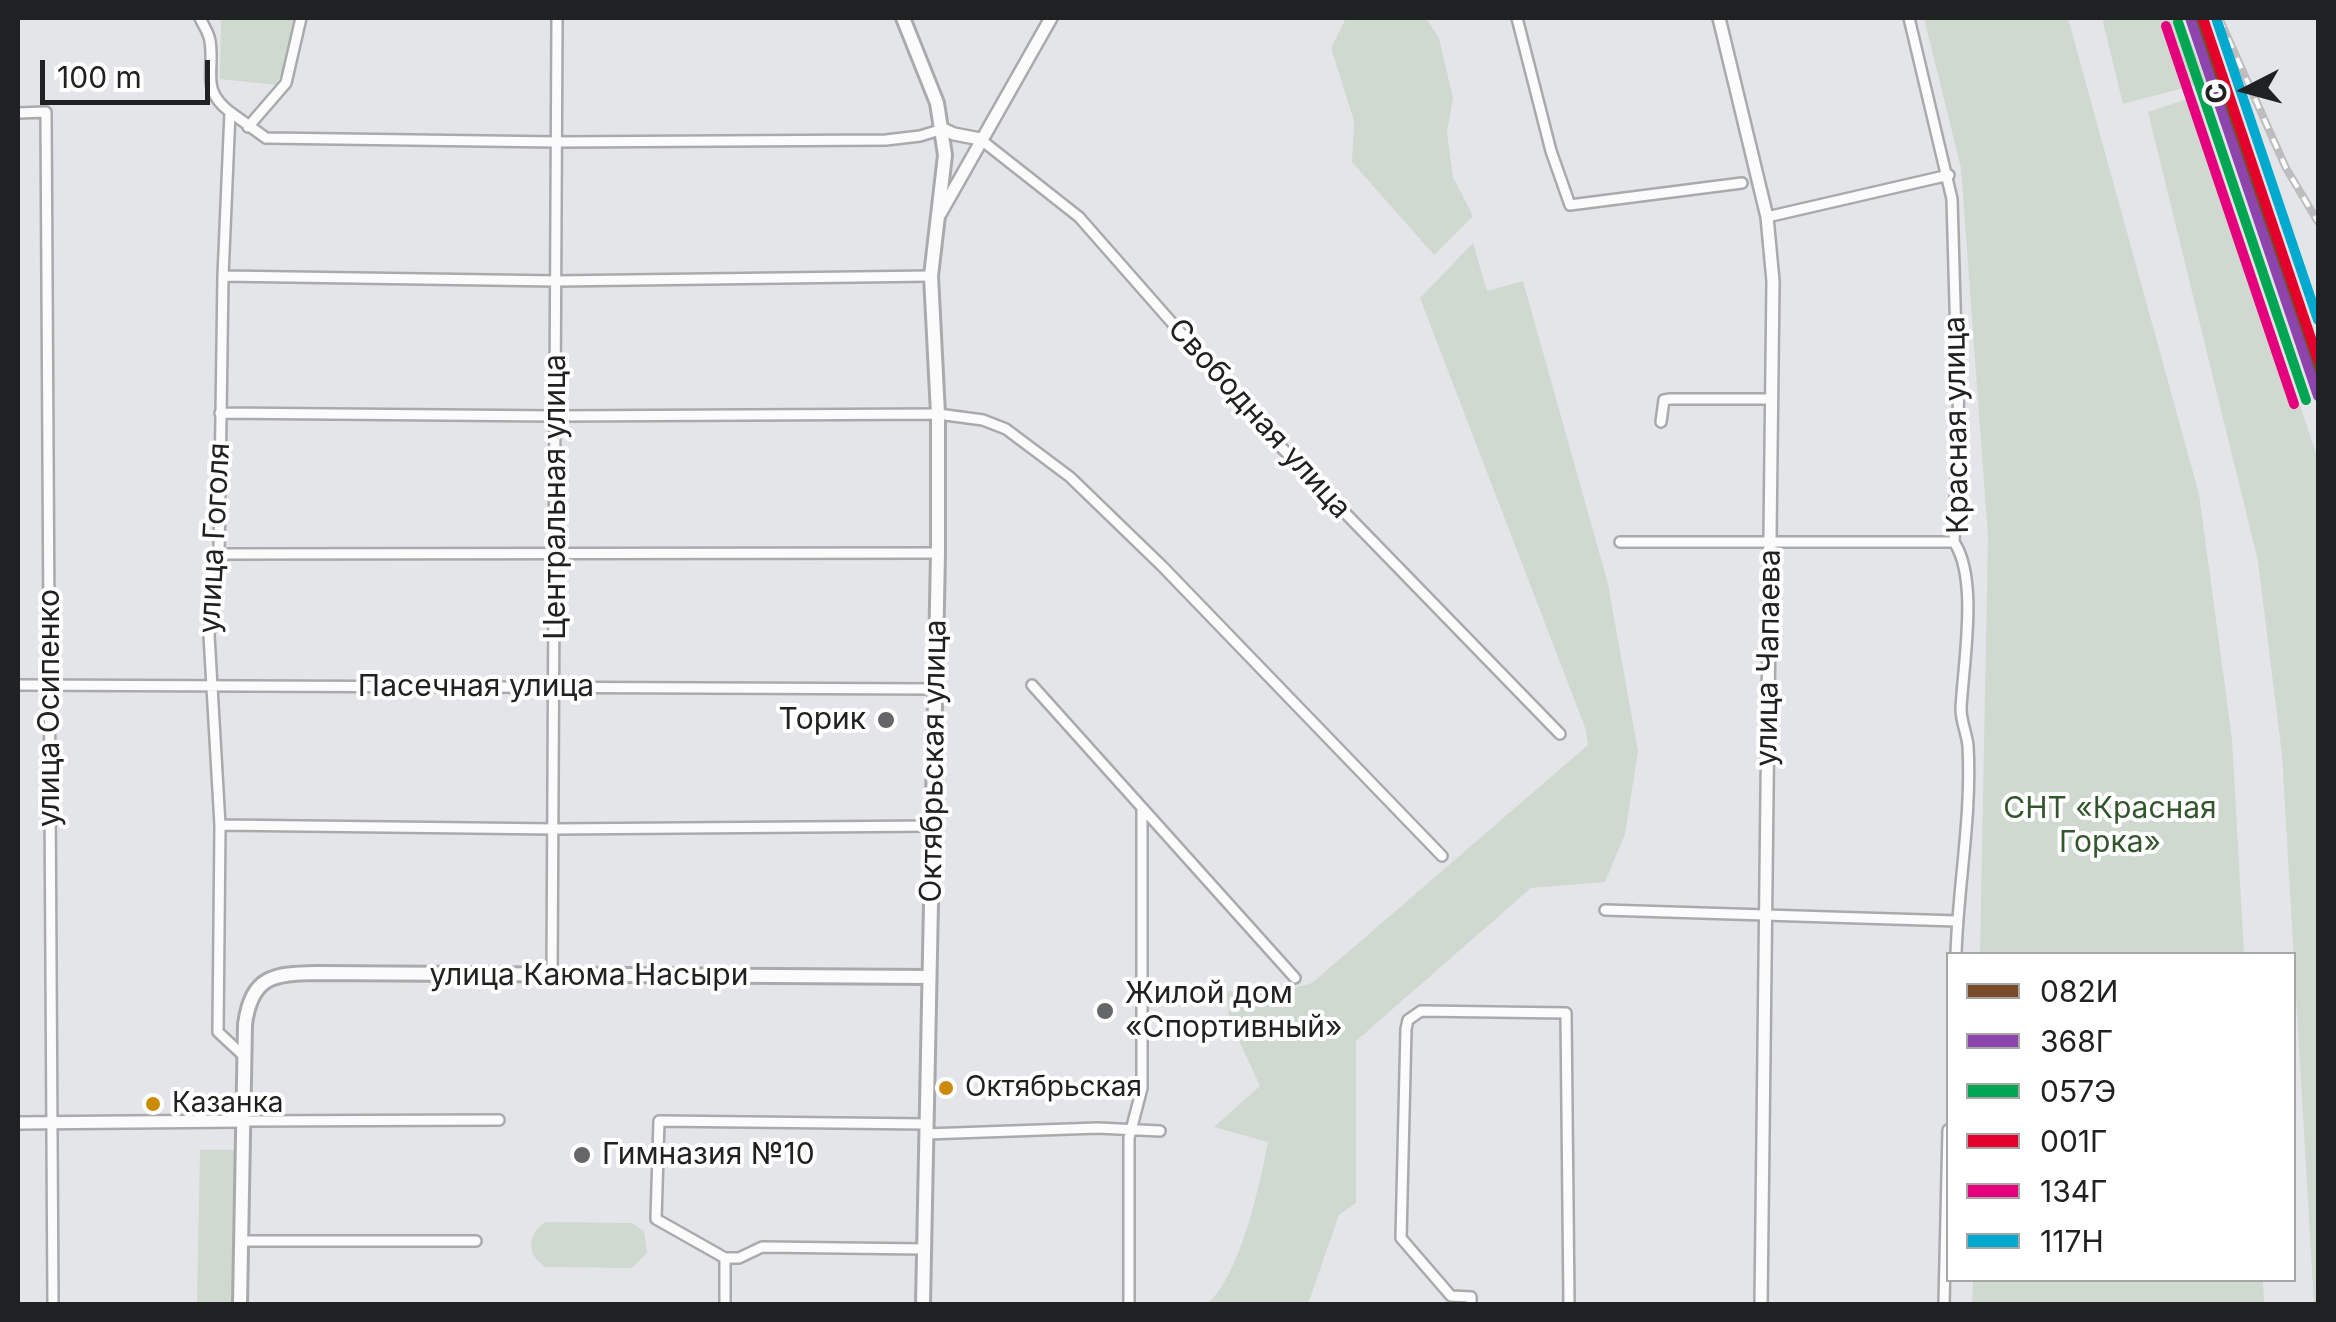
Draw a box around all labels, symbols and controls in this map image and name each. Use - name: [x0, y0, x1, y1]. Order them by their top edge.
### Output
- scale bar: [45, 40, 215, 102]
- north arrow: [2196, 40, 2296, 140]
- text: 100 m: [57, 59, 142, 95]
- text: С: [2198, 81, 2234, 105]
- street label: Свободная улица: [1160, 312, 1358, 526]
- street label: Красная улица: [1937, 316, 1977, 534]
- street label: Центральная улица: [538, 354, 574, 640]
- street label: улица Гоголя: [192, 442, 238, 634]
- street label: улица Чапаева: [1749, 549, 1789, 767]
- street label: улица Осипенко: [32, 589, 68, 827]
- street label: Октябрьская улица: [914, 619, 954, 903]
- street label: Пасечная улица: [358, 669, 594, 705]
- place label: Торик: [779, 702, 866, 738]
- marker: Торик: [875, 709, 897, 731]
- park label: СНТ «Красная Горка»: [2003, 791, 2217, 862]
- legend: [1946, 952, 2296, 1282]
- street label: улица Каюма Насыри: [430, 958, 748, 994]
- text: 082И: [2040, 973, 2118, 1009]
- place label: Жилой дом «Спортивный»: [1125, 976, 1343, 1046]
- marker: Жилой дом «Спортивный»: [1094, 1000, 1116, 1022]
- text: 368Г: [2040, 1023, 2113, 1059]
- place label: Октябрьская: [965, 1071, 1142, 1105]
- text: 057Э: [2040, 1073, 2116, 1109]
- marker: Октябрьская: [936, 1078, 956, 1098]
- place label: Казанка: [172, 1087, 284, 1121]
- marker: Казанка: [143, 1094, 163, 1114]
- text: 001Г: [2040, 1123, 2107, 1159]
- place label: Гимназия №10: [602, 1137, 815, 1173]
- marker: Гимназия №10: [571, 1144, 593, 1166]
- text: 134Г: [2040, 1173, 2107, 1209]
- text: 117Н: [2040, 1223, 2104, 1259]

